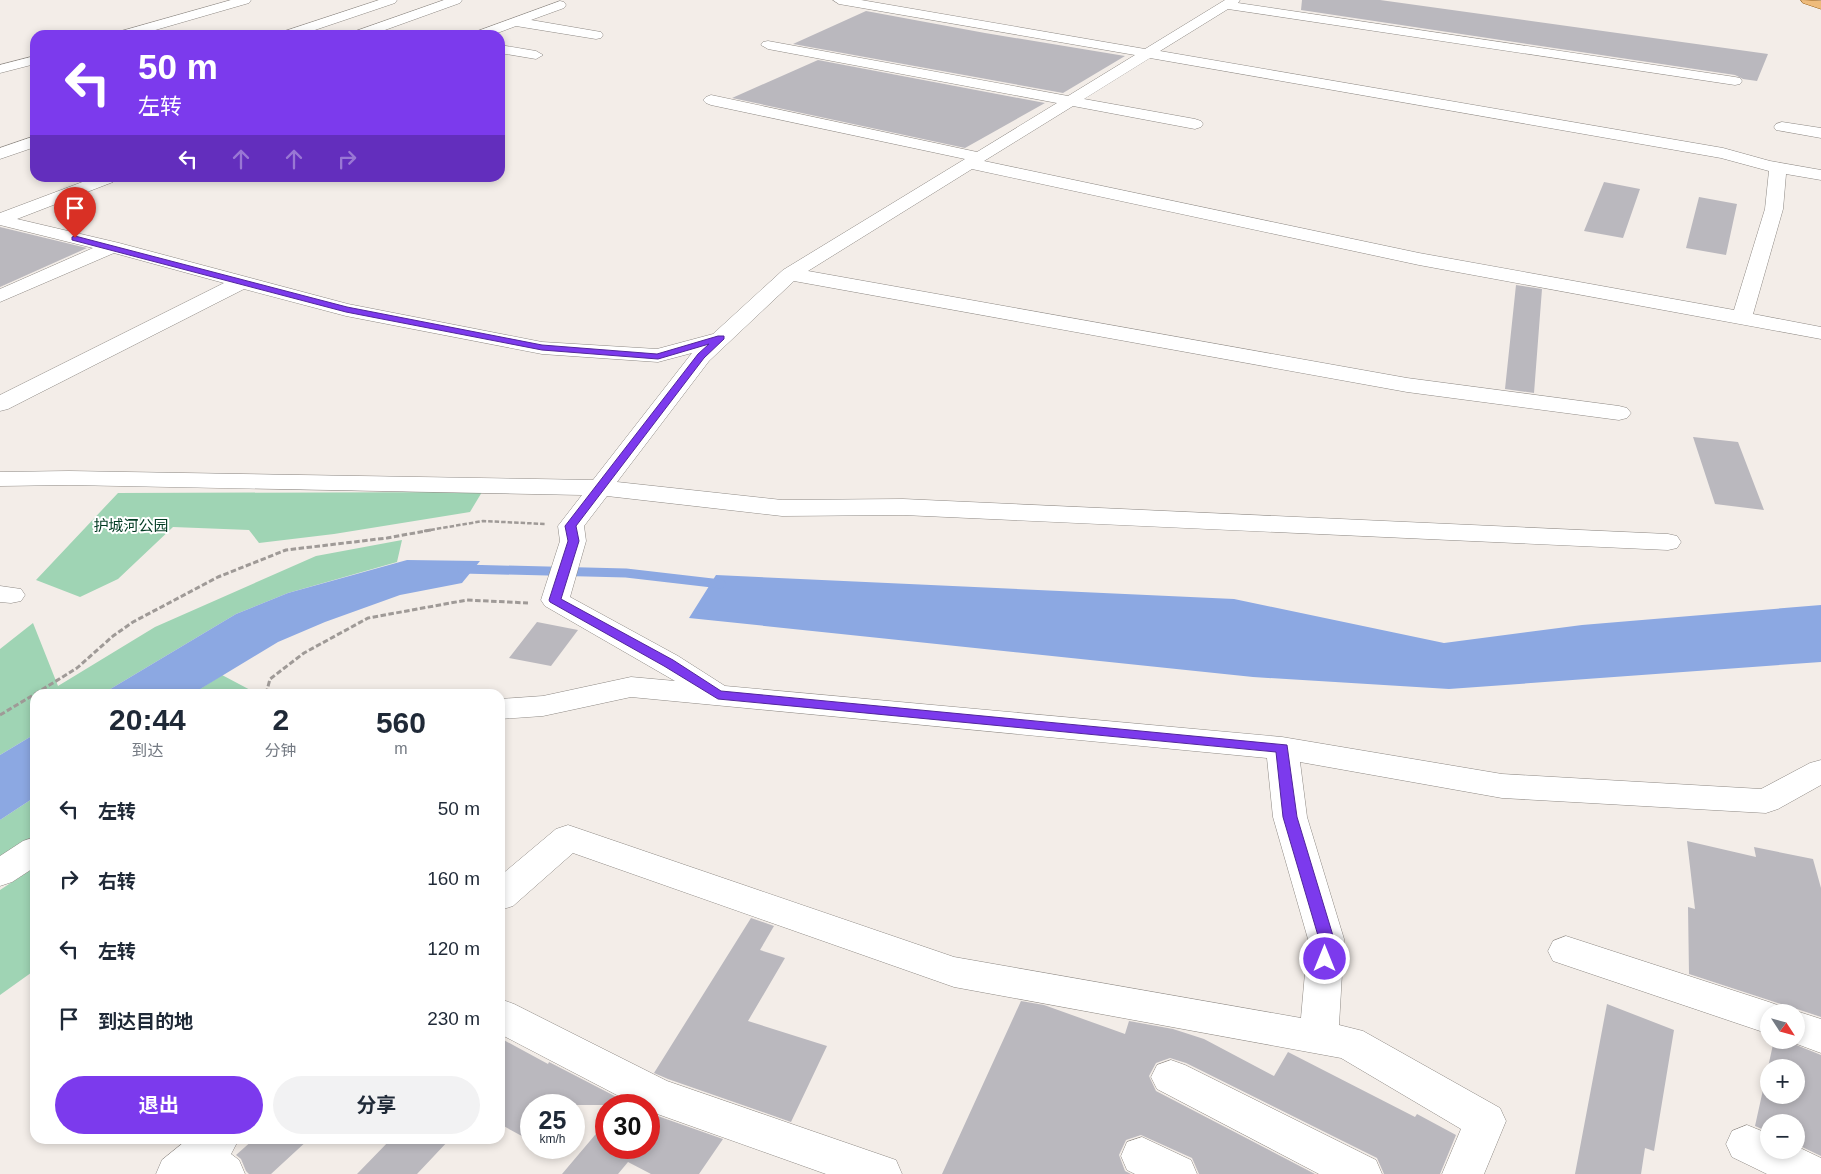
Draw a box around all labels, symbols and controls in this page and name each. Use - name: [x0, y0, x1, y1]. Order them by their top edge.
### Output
- text: 50 m: [138, 47, 218, 86]
- icon: left: [55, 50, 120, 115]
- text: 左转: [138, 94, 182, 119]
- icon: left: [174, 145, 202, 173]
- icon: ahead: [227, 145, 255, 173]
- icon: ahead: [280, 145, 308, 173]
- icon: right: [333, 145, 361, 173]
- pin: [54, 187, 96, 238]
- icon: arrive: [61, 194, 89, 222]
- park label: 护城河公园: [93, 517, 169, 534]
- text: 20:44: [109, 703, 186, 736]
- text: 2: [272, 703, 289, 736]
- text: 560: [376, 706, 426, 739]
- text: m: [394, 740, 408, 757]
- text: 到达: [131, 742, 163, 759]
- text: 分钟: [265, 742, 297, 759]
- icon: left: [55, 795, 83, 823]
- text: 50 m: [438, 798, 480, 819]
- text: 左转: [98, 801, 136, 822]
- icon: right: [55, 865, 83, 893]
- text: 160 m: [427, 868, 480, 889]
- text: 右转: [98, 871, 136, 892]
- position arrow: [1298, 932, 1350, 984]
- icon: left: [55, 935, 83, 963]
- text: 120 m: [427, 938, 480, 959]
- text: 左转: [98, 941, 136, 962]
- north arrow: [1760, 1004, 1805, 1049]
- map controls: [1760, 1004, 1805, 1159]
- icon: arrive: [55, 1005, 83, 1033]
- text: 230 m: [427, 1008, 480, 1029]
- text: 到达目的地: [98, 1011, 193, 1032]
- button: +: [1760, 1059, 1805, 1104]
- button: 退出: [55, 1076, 263, 1134]
- button: 分享: [273, 1076, 480, 1134]
- speed limit sign: 30: [595, 1094, 660, 1159]
- text: 25: [539, 1106, 566, 1134]
- button: −: [1760, 1114, 1805, 1159]
- text: km/h: [539, 1132, 566, 1146]

